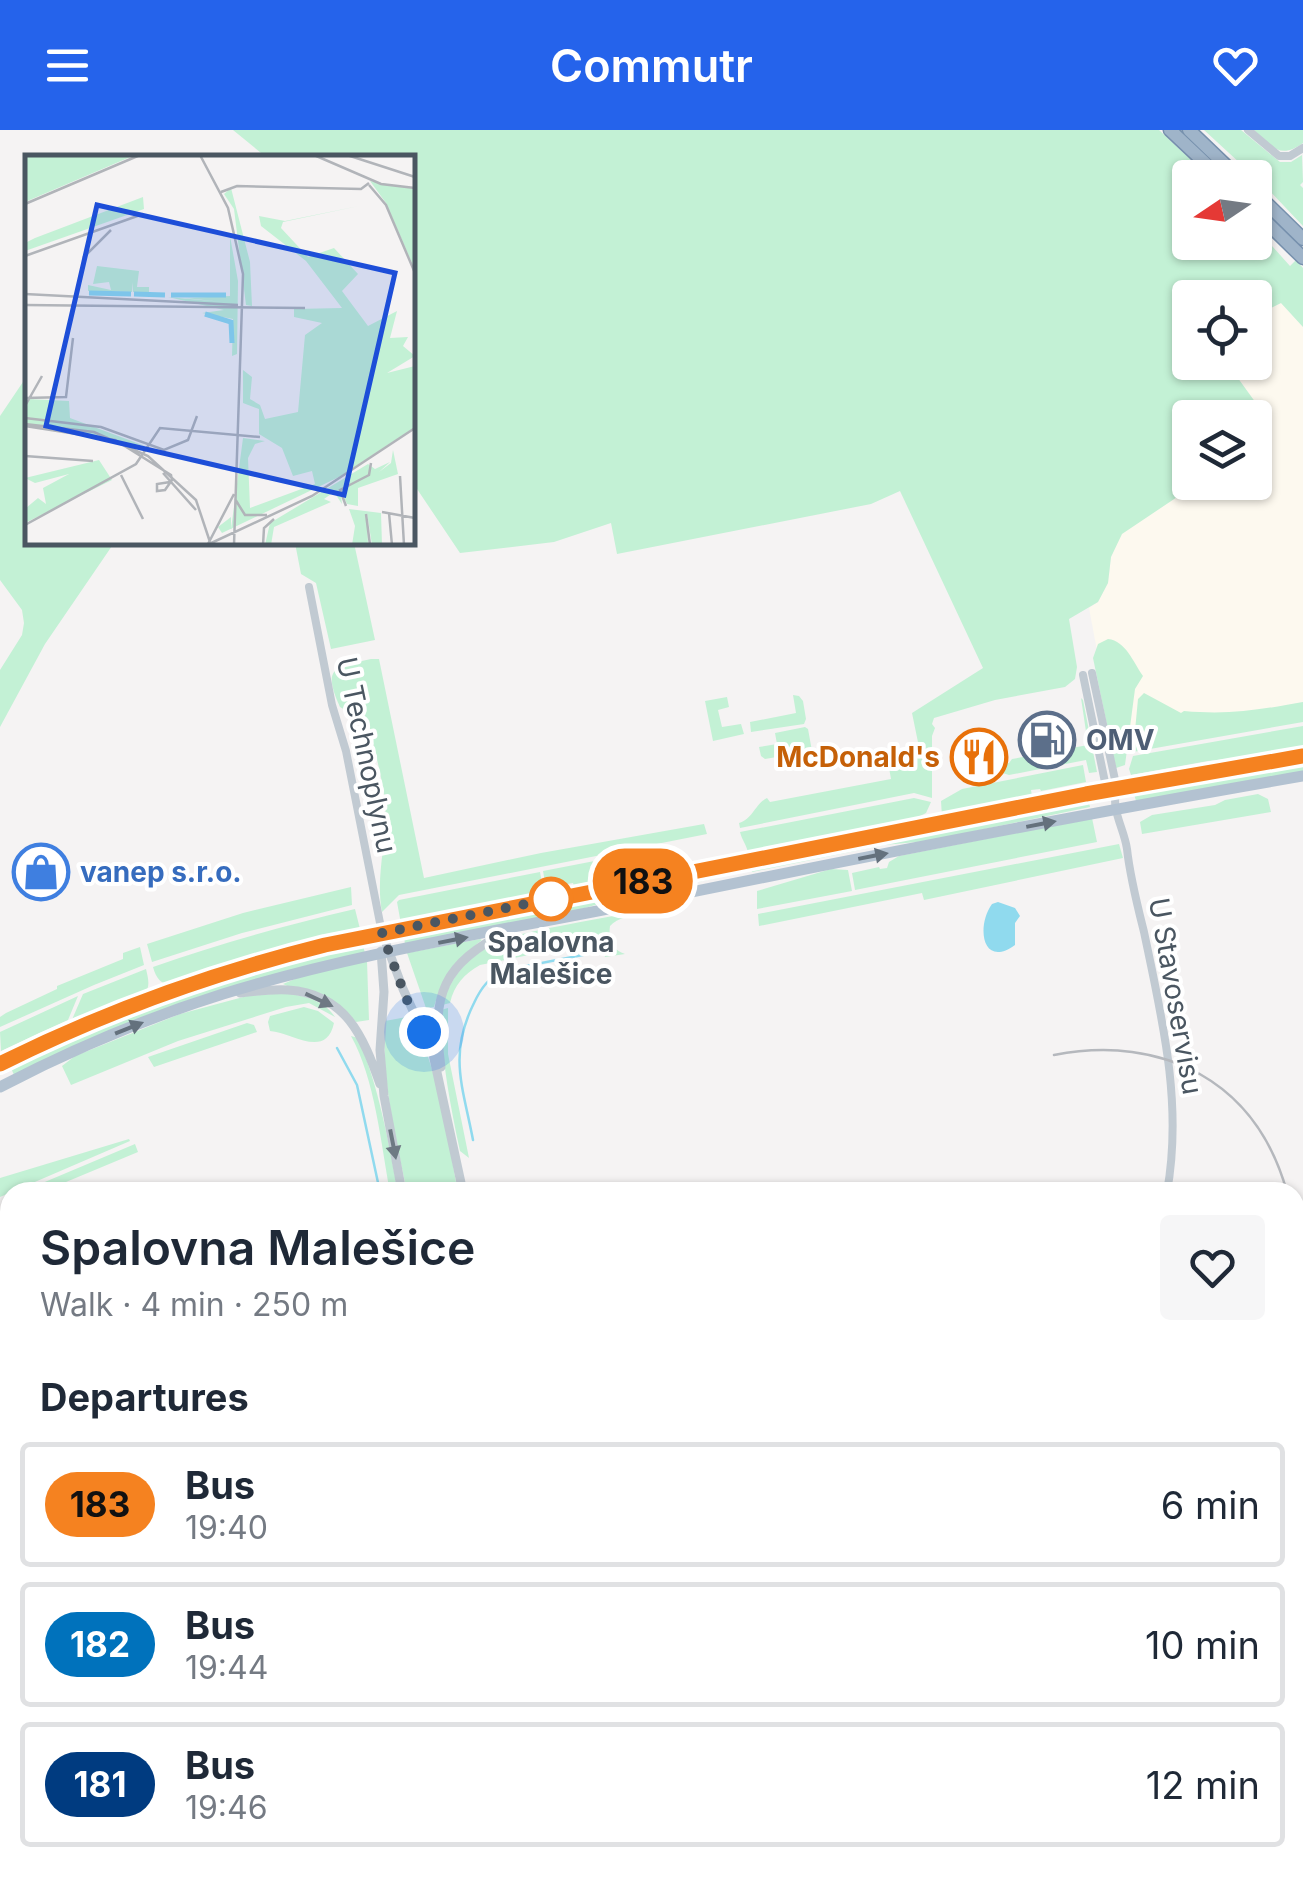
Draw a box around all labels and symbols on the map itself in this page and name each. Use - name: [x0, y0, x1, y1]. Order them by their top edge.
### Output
- inset map: [25, 155, 415, 545]
- north arrow: [1172, 160, 1272, 260]
- street label: U Technoplynu: [330, 654, 404, 856]
- fuel station icon: OMV: [1017, 710, 1077, 770]
- place label: OMV: [1086, 723, 1155, 757]
- restaurant icon: McDonald's: [949, 727, 1009, 787]
- place label: McDonald's: [776, 740, 940, 774]
- one-way arrow: [1025, 816, 1057, 831]
- shop icon: vanep s.r.o.: [11, 842, 71, 902]
- line badge: 183: [586, 848, 700, 914]
- one-way arrow: [858, 848, 889, 864]
- place label: vanep s.r.o.: [80, 855, 242, 889]
- marker: Spalovna Malešice: [530, 878, 572, 920]
- street label: U Stavoservisu: [1142, 895, 1210, 1097]
- place label: Spalovna Malešice: [487, 925, 615, 991]
- one-way arrow: [437, 931, 468, 947]
- one-way arrow: [305, 991, 334, 1008]
- your location: [399, 1007, 449, 1057]
- one-way arrow: [114, 1020, 144, 1036]
- one-way arrow: [386, 1129, 401, 1161]

